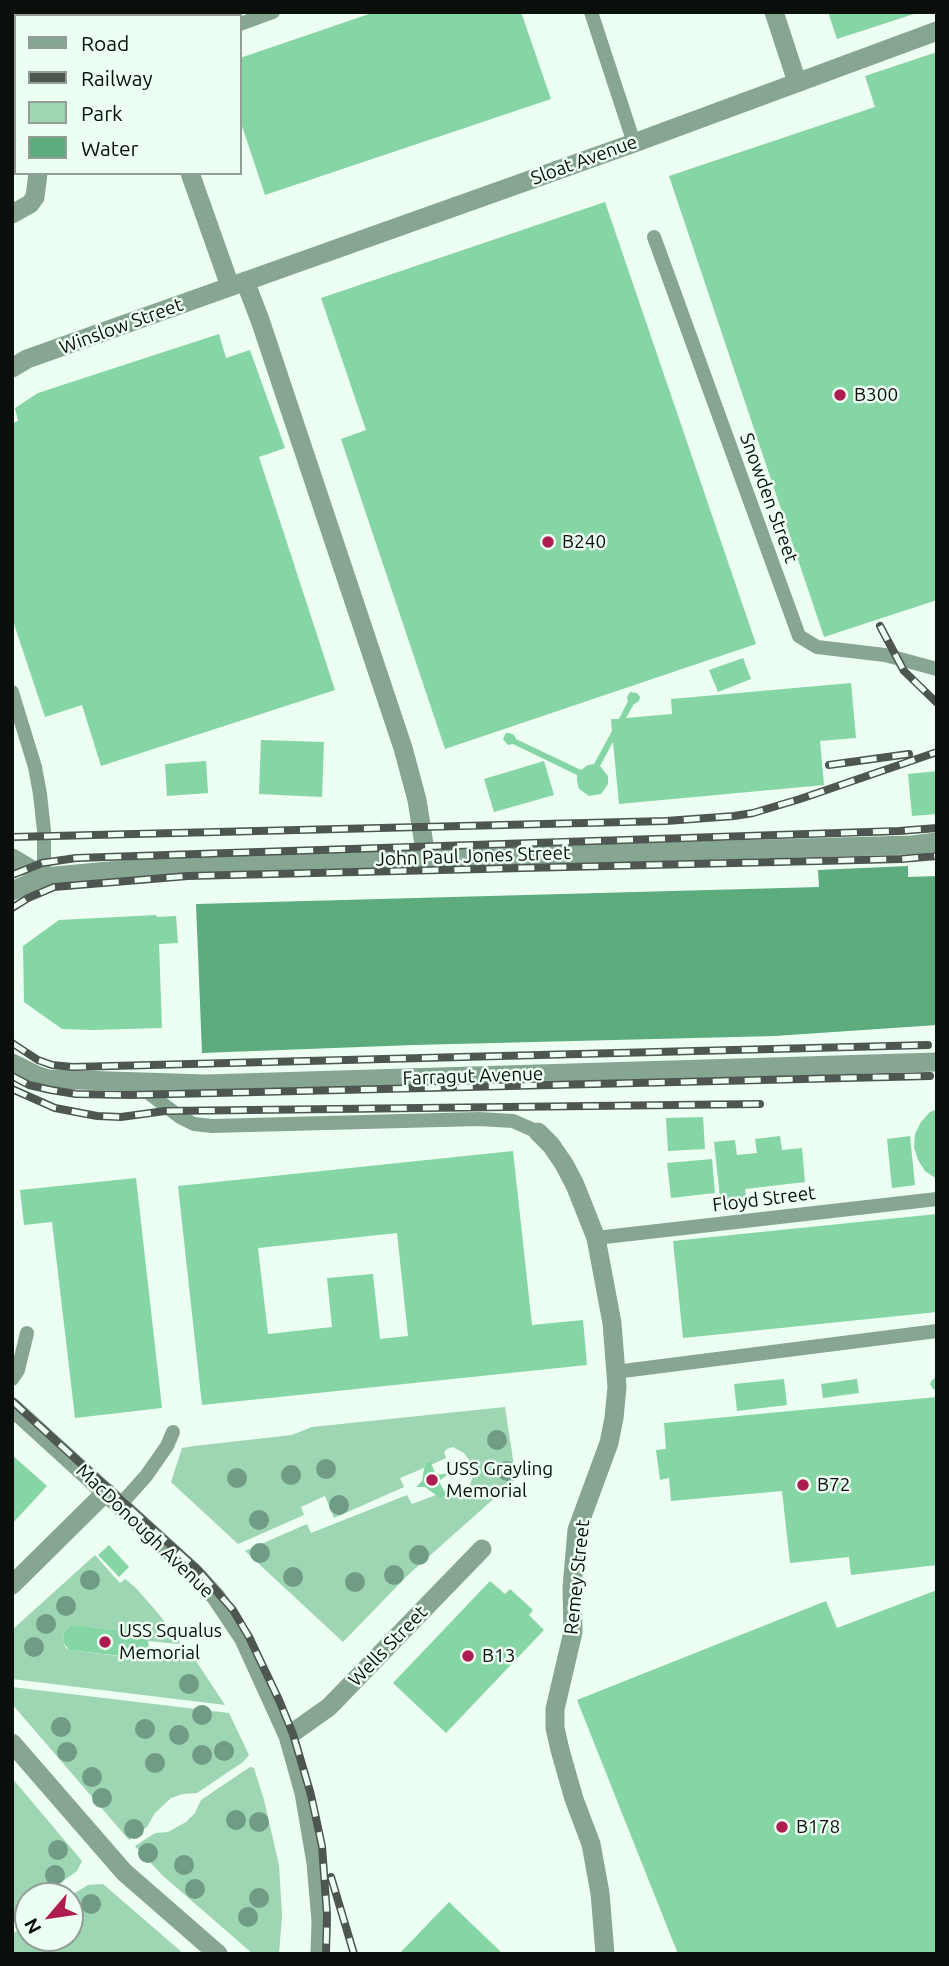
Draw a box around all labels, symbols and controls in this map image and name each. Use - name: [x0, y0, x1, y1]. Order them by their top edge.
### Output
- legend: [14, 14, 242, 175]
- text: Road: [81, 31, 129, 55]
- text: Railway: [81, 66, 153, 90]
- text: Park: [81, 101, 123, 125]
- street label: Sloat Avenue: [528, 130, 640, 190]
- text: Water: [81, 136, 139, 160]
- street label: Winslow Street: [56, 293, 186, 359]
- place label: B300: [854, 384, 898, 406]
- marker: B300: [832, 387, 848, 403]
- street label: Snowden Street: [735, 430, 803, 566]
- place label: B240: [562, 531, 606, 553]
- marker: B240: [540, 534, 556, 550]
- street label: John Paul Jones Street: [375, 841, 571, 871]
- street label: Farragut Avenue: [402, 1062, 544, 1090]
- street label: Floyd Street: [711, 1181, 817, 1217]
- place label: USS Grayling Memorial: [446, 1458, 553, 1502]
- street label: MacDonough Avenue: [71, 1459, 219, 1603]
- marker: USS Grayling Memorial: [424, 1472, 440, 1488]
- place label: B72: [817, 1474, 850, 1496]
- marker: B72: [795, 1477, 811, 1493]
- street label: Remey Street: [560, 1518, 594, 1636]
- street label: Wells Street: [344, 1601, 432, 1691]
- place label: USS Squalus Memorial: [119, 1620, 222, 1664]
- marker: USS Squalus Memorial: [97, 1634, 113, 1650]
- place label: B13: [482, 1645, 515, 1667]
- marker: B13: [460, 1648, 476, 1664]
- place label: B178: [796, 1816, 840, 1838]
- marker: B178: [774, 1819, 790, 1835]
- north arrow: [14, 1882, 84, 1952]
- text: N: [19, 1915, 45, 1938]

